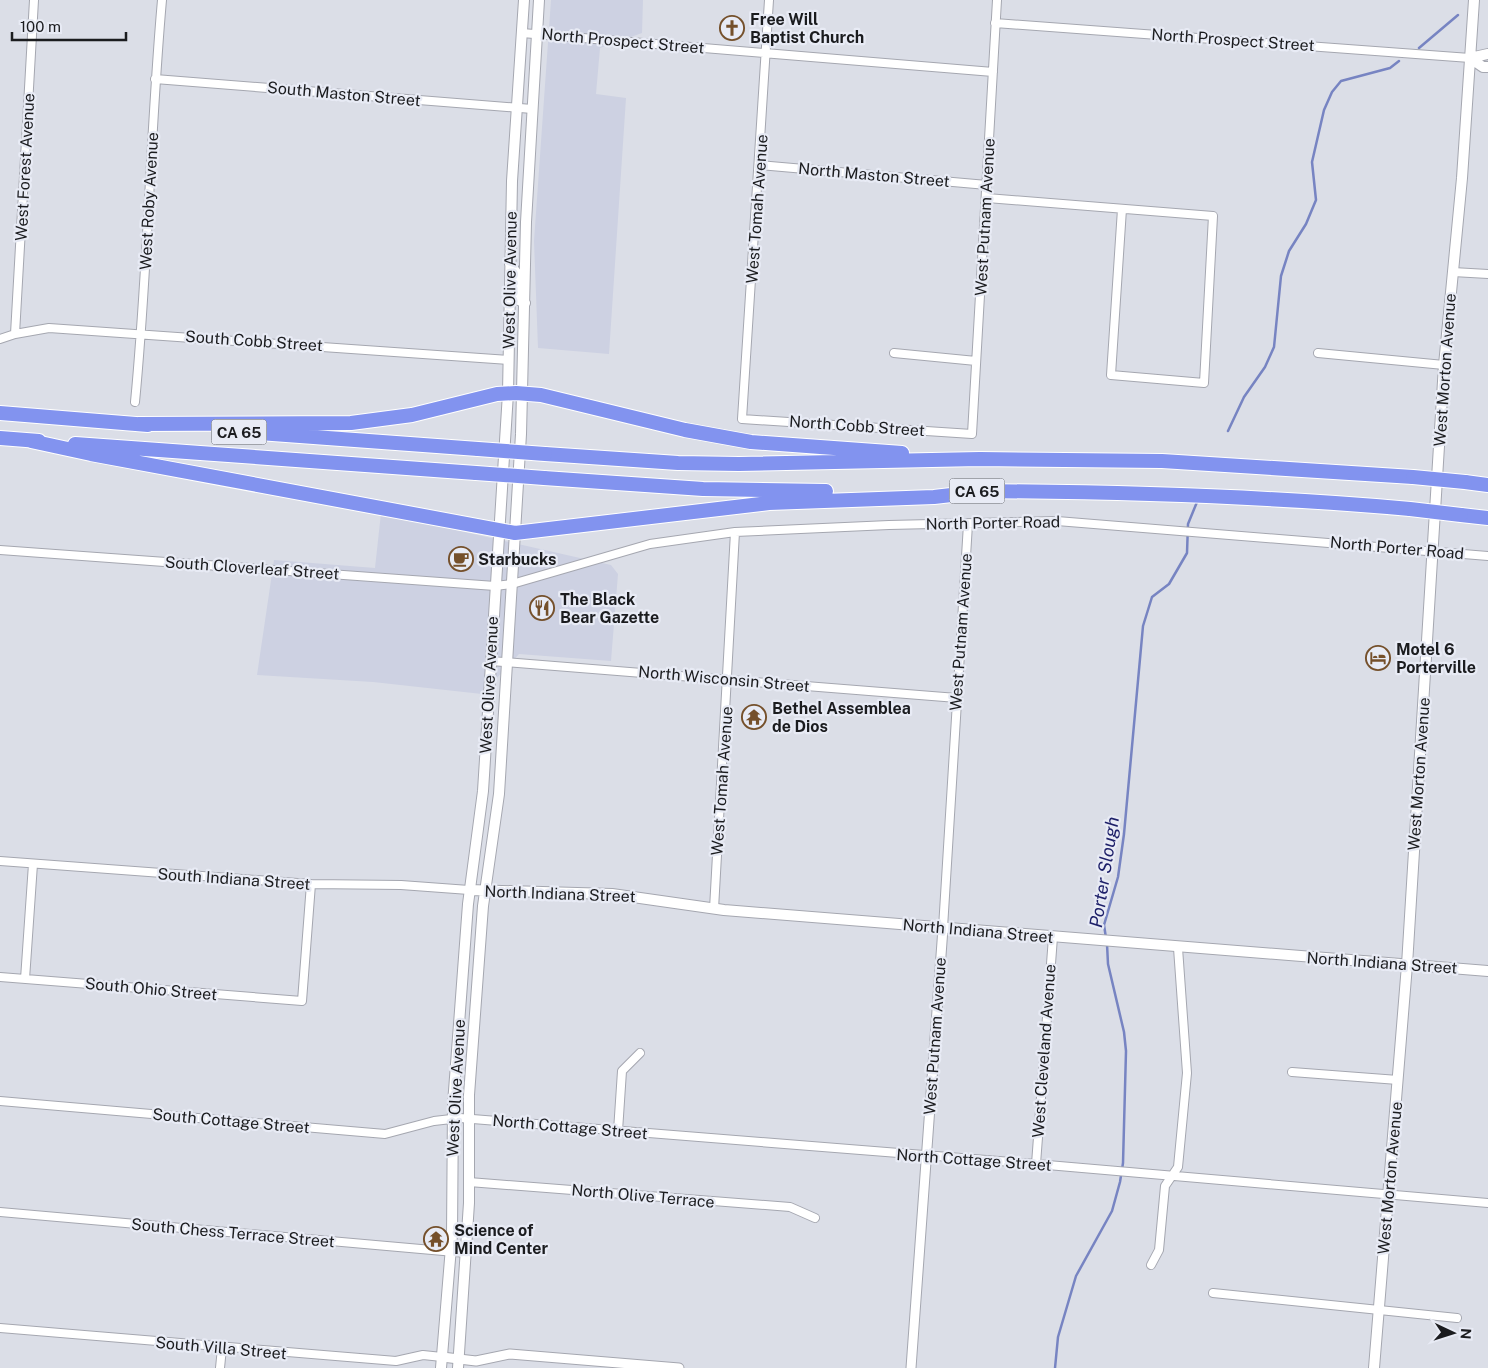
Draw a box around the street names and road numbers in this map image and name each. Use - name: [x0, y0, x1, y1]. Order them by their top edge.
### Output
- street label: North Prospect Street: [541, 24, 705, 58]
- street label: North Prospect Street: [1151, 25, 1315, 55]
- street label: South Maston Street: [266, 78, 422, 110]
- street label: West Forest Avenue: [12, 93, 38, 241]
- street label: West Roby Avenue: [136, 132, 162, 270]
- street label: West Tomah Avenue: [742, 134, 772, 284]
- street label: West Putnam Avenue: [971, 138, 999, 296]
- street label: North Maston Street: [797, 159, 951, 191]
- street label: West Olive Avenue: [499, 211, 521, 349]
- street label: West Morton Avenue: [1430, 293, 1460, 447]
- street label: South Cobb Street: [184, 327, 324, 355]
- street label: North Cobb Street: [788, 412, 926, 440]
- road number: CA 65: [212, 420, 266, 444]
- road number: CA 65: [950, 478, 1004, 504]
- street label: North Porter Road: [926, 512, 1060, 534]
- street label: North Porter Road: [1329, 533, 1465, 563]
- street label: South Cloverleaf Street: [164, 552, 340, 584]
- street label: West Putnam Avenue: [946, 553, 976, 711]
- street label: West Olive Avenue: [476, 616, 502, 754]
- street label: North Wisconsin Street: [637, 662, 811, 696]
- street label: West Morton Avenue: [1404, 697, 1434, 851]
- street label: West Tomah Avenue: [707, 706, 737, 856]
- street label: South Indiana Street: [157, 864, 311, 894]
- street label: North Indiana Street: [484, 882, 636, 906]
- street label: North Indiana Street: [902, 915, 1054, 947]
- street label: North Indiana Street: [1306, 948, 1458, 978]
- street label: West Putnam Avenue: [920, 957, 950, 1115]
- street label: West Cleveland Avenue: [1028, 963, 1060, 1139]
- street label: South Ohio Street: [84, 974, 218, 1004]
- street label: West Olive Avenue: [443, 1019, 469, 1157]
- street label: West Morton Avenue: [1374, 1101, 1406, 1255]
- street label: South Cottage Street: [152, 1105, 310, 1137]
- street label: North Cottage Street: [492, 1111, 648, 1143]
- street label: North Cottage Street: [896, 1145, 1052, 1175]
- street label: North Olive Terrace: [571, 1180, 715, 1212]
- street label: South Chess Terrace Street: [130, 1215, 336, 1251]
- street label: South Villa Street: [155, 1333, 287, 1363]

